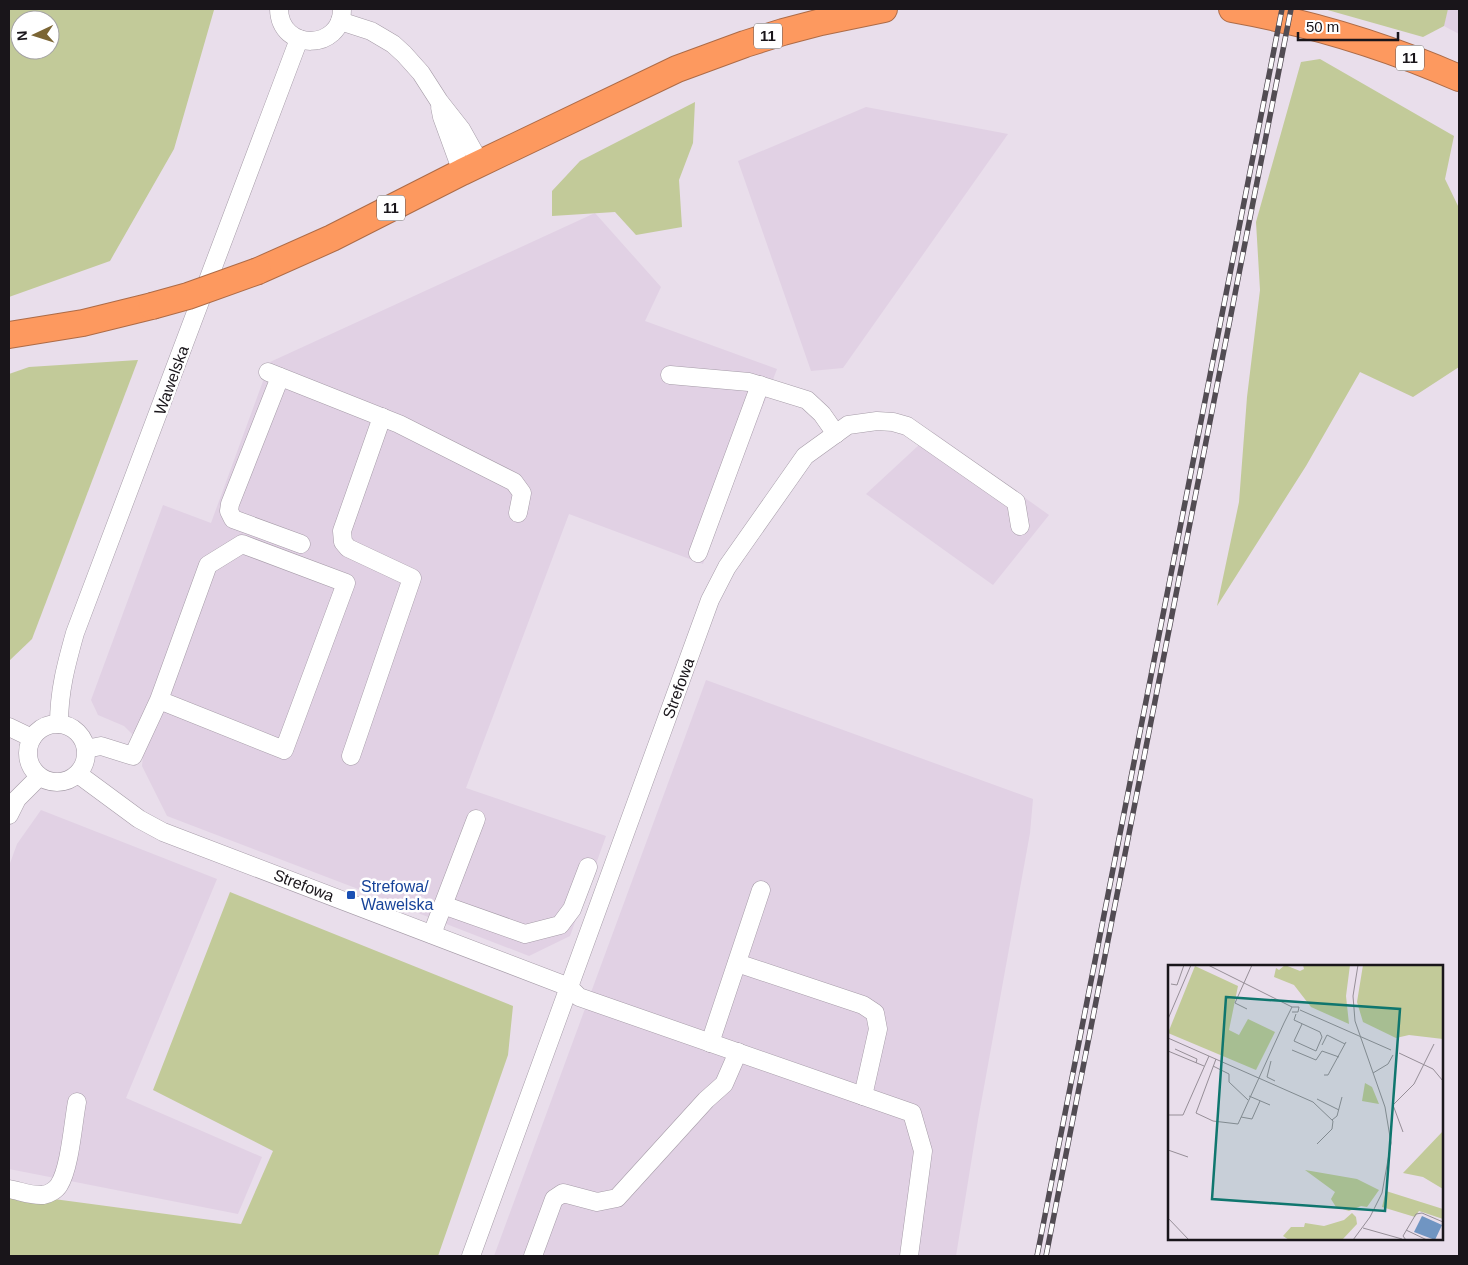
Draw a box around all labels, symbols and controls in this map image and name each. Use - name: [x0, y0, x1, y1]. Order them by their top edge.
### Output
- north arrow: [10, 10, 60, 60]
- scale bar: [1298, 10, 1398, 42]
- text: 50 m: [1306, 18, 1339, 35]
- road number: 11: [754, 24, 782, 48]
- text: N: [14, 30, 30, 42]
- road number: 11: [1396, 46, 1424, 70]
- road number: 11: [377, 196, 405, 220]
- street label: Wawelska: [151, 343, 192, 417]
- street label: Strefowa: [660, 656, 697, 721]
- street label: Strefowa: [271, 866, 336, 905]
- place label: Strefowa/ Wawelska: [361, 878, 433, 913]
- marker: Strefowa/ Wawelska: [345, 889, 357, 901]
- inset map: [1168, 965, 1443, 1240]

